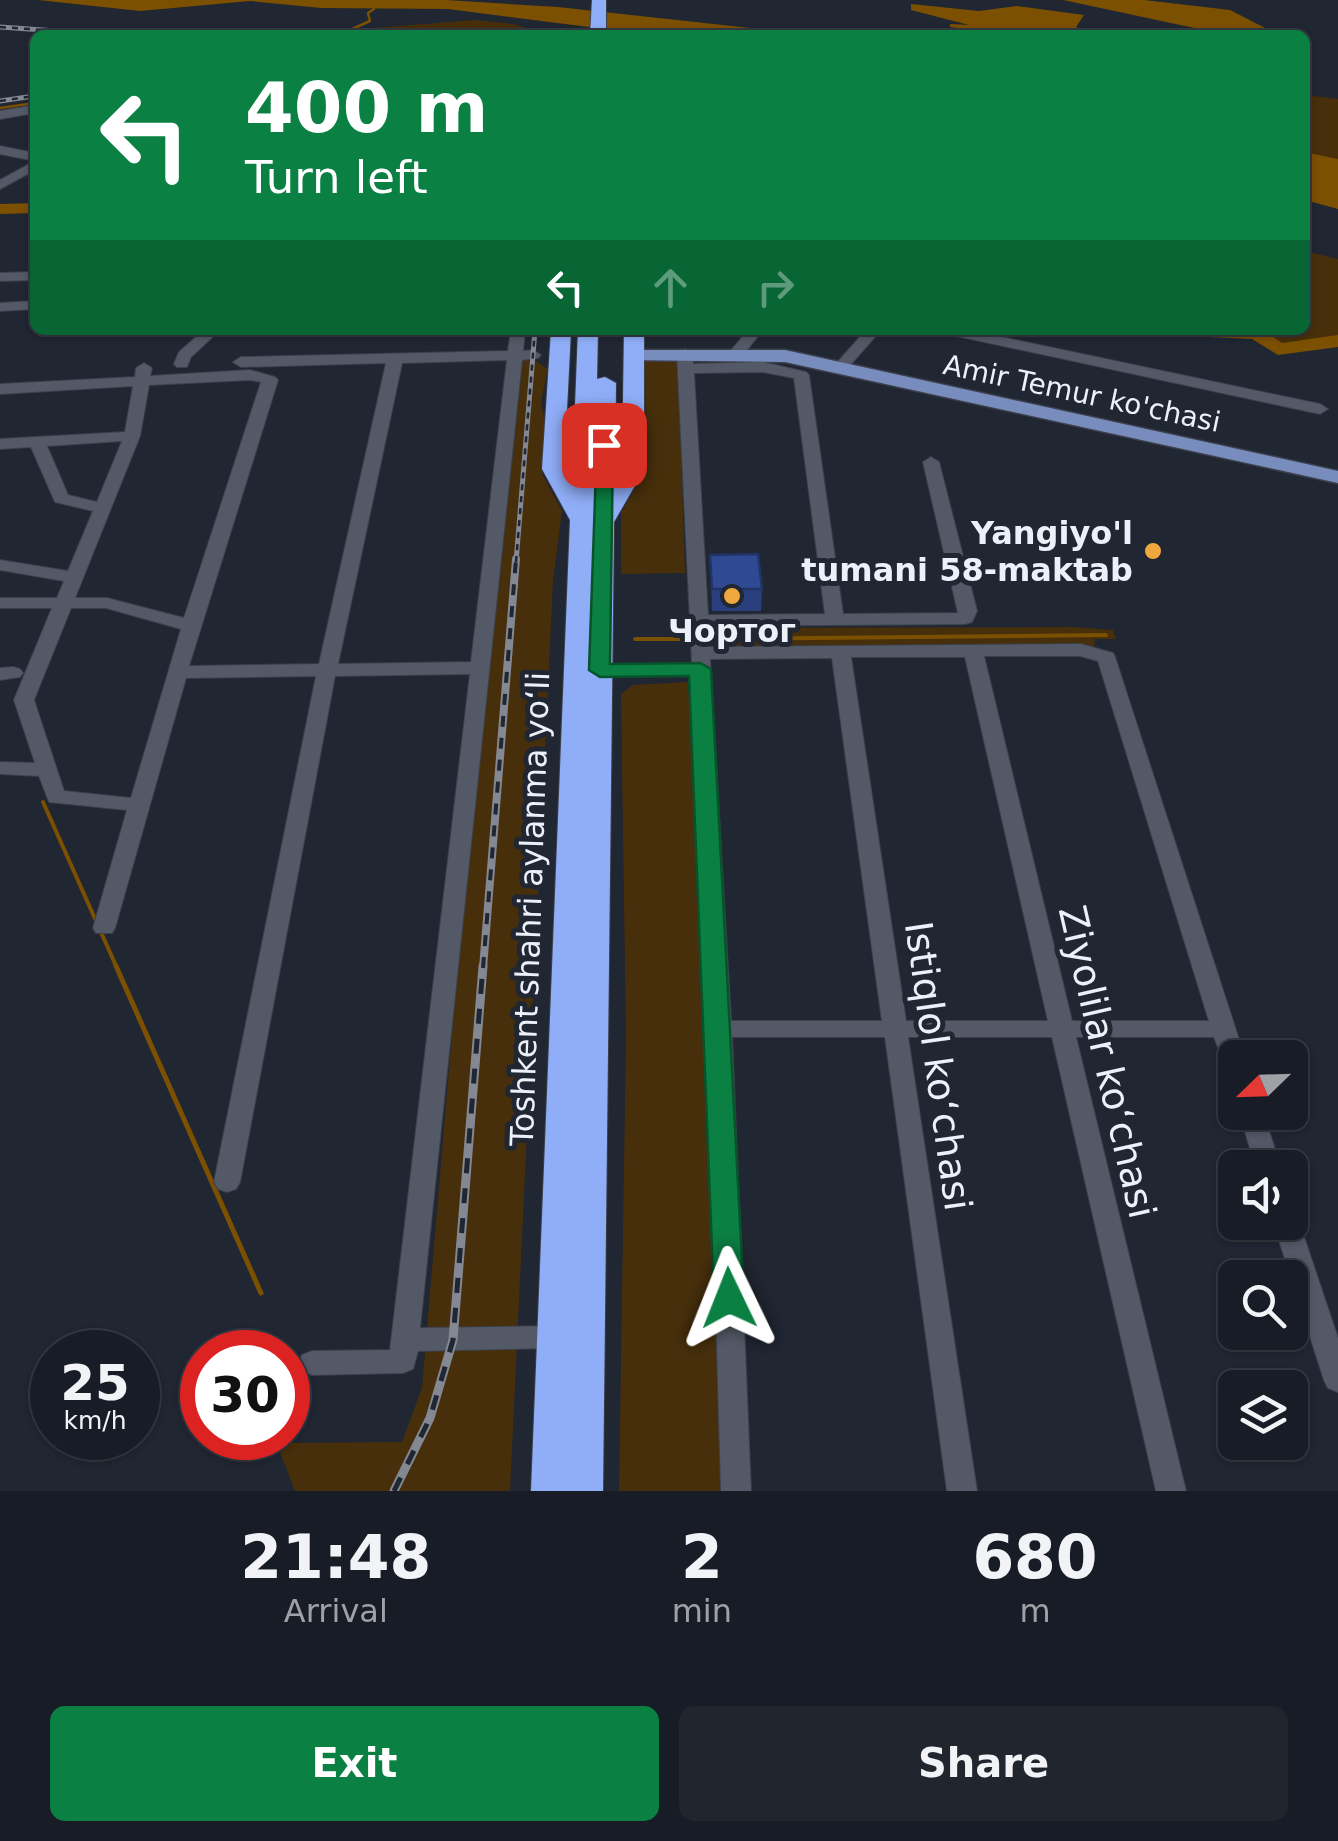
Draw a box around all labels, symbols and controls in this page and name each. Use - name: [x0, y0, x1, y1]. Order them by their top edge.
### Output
- text: 400 m: [245, 67, 488, 149]
- icon: left: [80, 70, 210, 200]
- text: Turn left: [245, 151, 428, 204]
- icon: left: [538, 260, 593, 315]
- icon: ahead: [643, 260, 698, 315]
- icon: right: [748, 260, 803, 315]
- street label: Amir Temur ko'chasi: [940, 348, 1223, 439]
- pin: [562, 403, 647, 488]
- icon: arrive: [577, 418, 632, 473]
- place label: Yangiyo'l tumani 58-maktab: [801, 514, 1133, 589]
- marker: Yangiyo'l tumani 58-maktab: [1142, 540, 1164, 562]
- marker: Чортог: [721, 585, 743, 607]
- place label: Чортог: [668, 612, 796, 650]
- street label: Toshkent shahri aylanma yoʻli: [503, 671, 557, 1148]
- street label: Ziyolilar koʻchasi: [1050, 901, 1164, 1223]
- street label: Istiqlol koʻchasi: [896, 919, 980, 1213]
- north arrow: [1218, 1040, 1308, 1130]
- map controls: [1218, 1040, 1308, 1460]
- button: sound: [1218, 1150, 1308, 1240]
- position arrow: [677, 1246, 781, 1350]
- button: search: [1218, 1260, 1308, 1350]
- speed limit sign: 30: [180, 1330, 310, 1460]
- text: 25: [60, 1354, 130, 1412]
- button: layers: [1218, 1370, 1308, 1460]
- text: km/h: [63, 1406, 127, 1435]
- text: 21:48: [240, 1522, 431, 1592]
- text: 2: [681, 1522, 723, 1592]
- text: 680: [972, 1522, 1098, 1592]
- text: Arrival: [284, 1592, 388, 1630]
- text: min: [672, 1592, 732, 1630]
- text: m: [1019, 1592, 1051, 1630]
- button: Exit: [50, 1706, 659, 1821]
- button: Share: [679, 1706, 1288, 1821]

